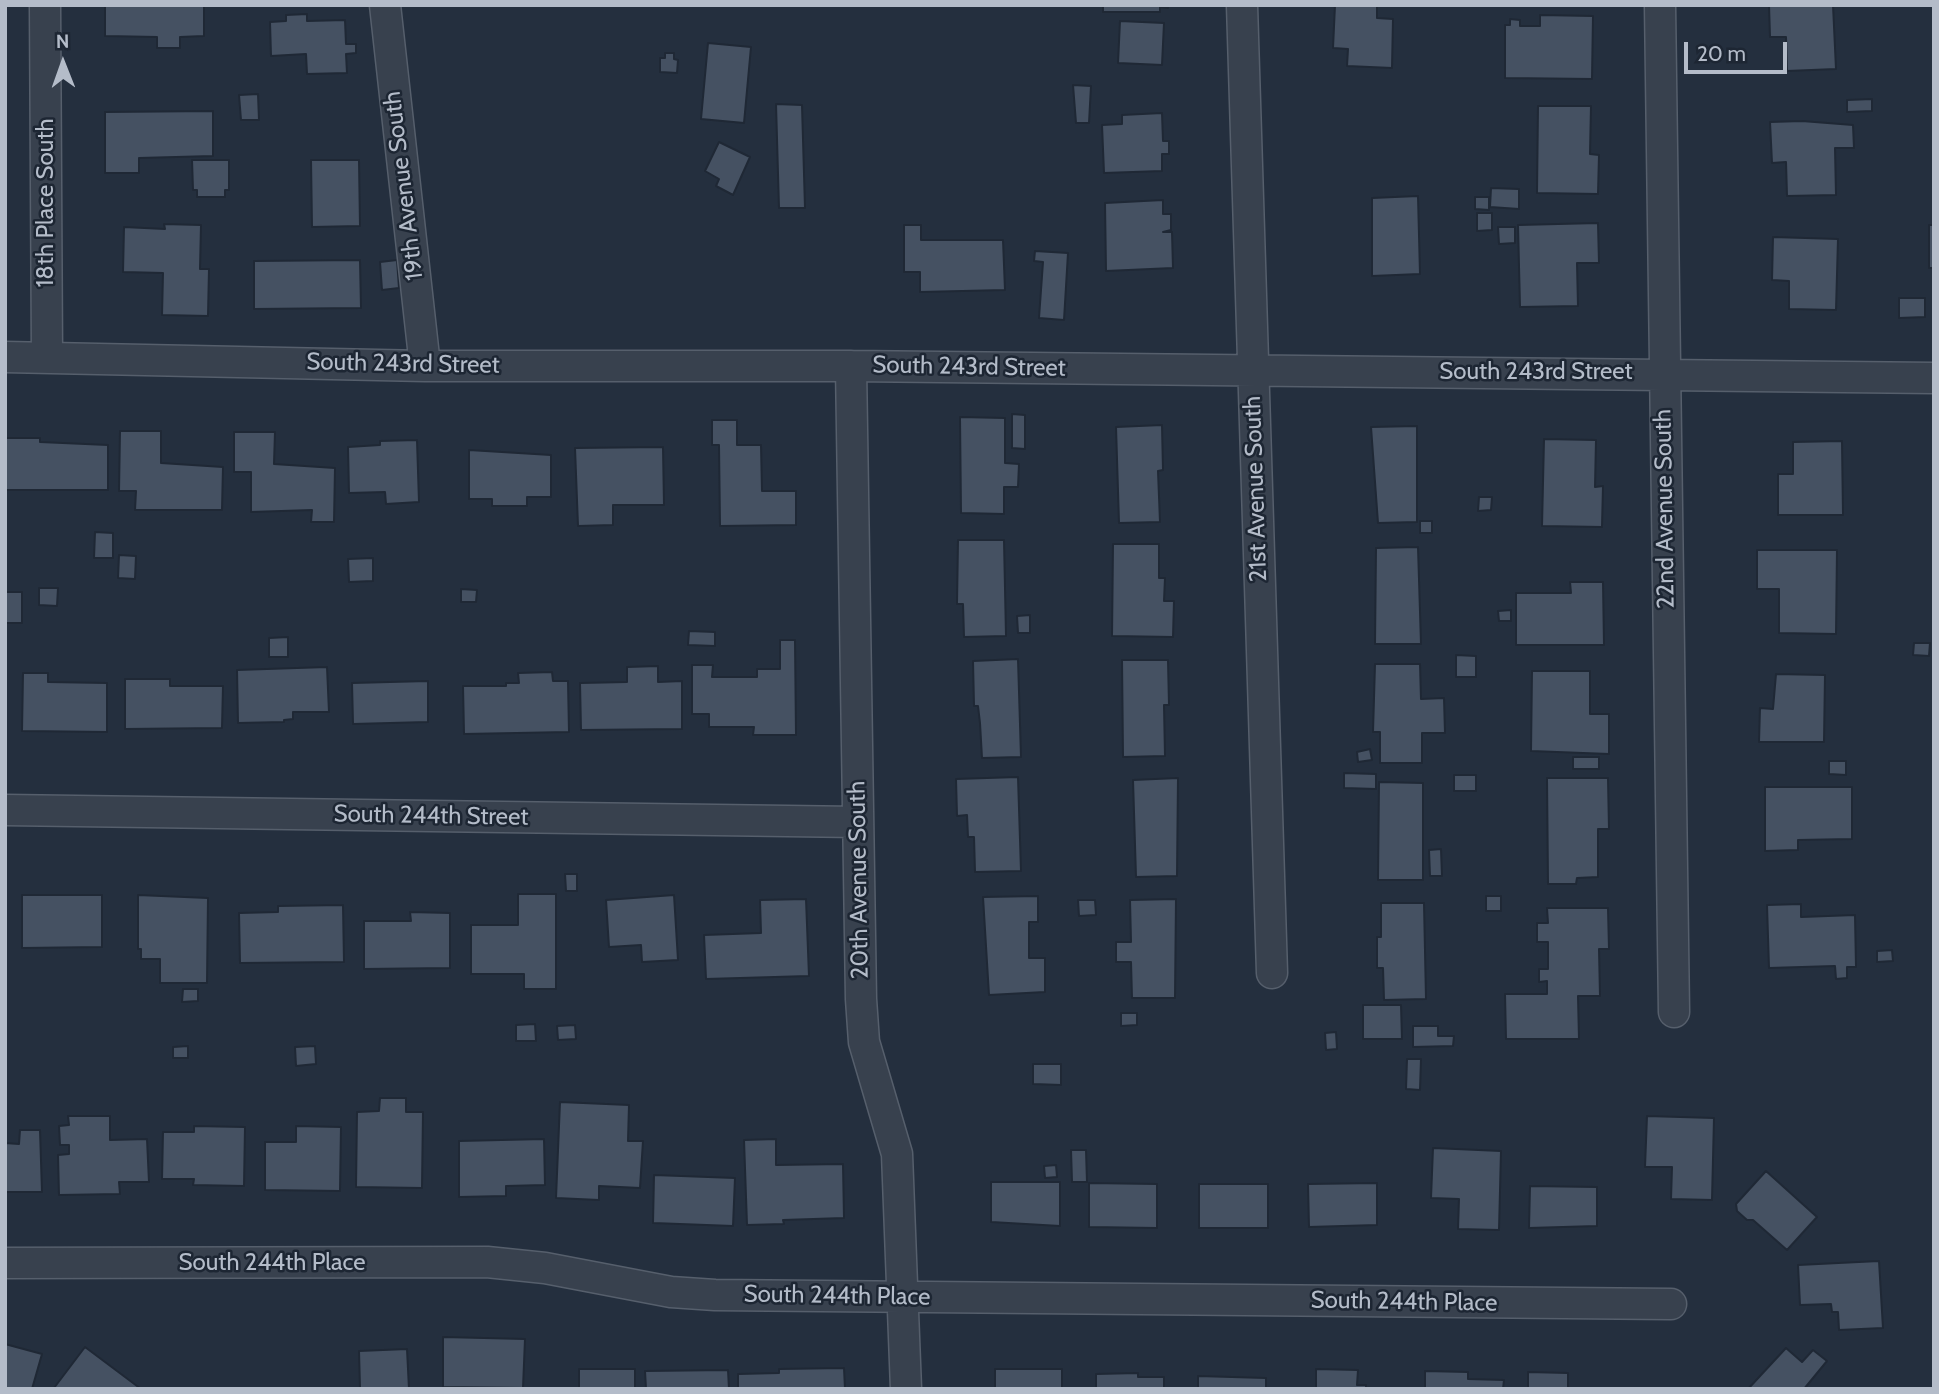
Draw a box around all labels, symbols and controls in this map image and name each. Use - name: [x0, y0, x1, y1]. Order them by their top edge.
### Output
- north arrow: [28, 28, 98, 98]
- scale bar: [1687, 28, 1790, 72]
- text: N: [56, 30, 70, 53]
- text: 20 m: [1697, 41, 1746, 66]
- street label: 19th Avenue South: [378, 90, 430, 282]
- street label: 18th Place South: [32, 119, 60, 287]
- street label: South 243rd Street: [306, 348, 500, 380]
- street label: South 243rd Street: [872, 351, 1066, 383]
- street label: South 243rd Street: [1439, 358, 1633, 386]
- street label: 21st Avenue South: [1238, 395, 1274, 583]
- street label: 22nd Avenue South: [1649, 409, 1681, 609]
- street label: 20th Avenue South: [843, 781, 875, 979]
- street label: South 244th Street: [333, 800, 529, 832]
- street label: South 244th Place: [179, 1249, 365, 1277]
- street label: South 244th Place: [743, 1280, 931, 1312]
- street label: South 244th Place: [1310, 1286, 1498, 1318]

